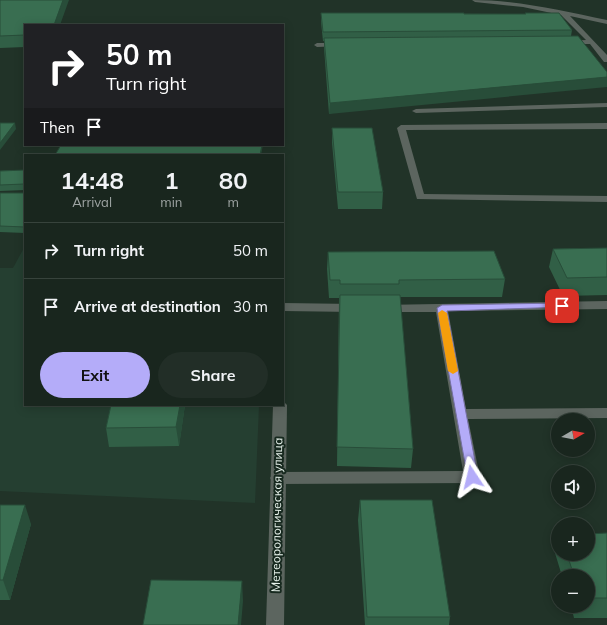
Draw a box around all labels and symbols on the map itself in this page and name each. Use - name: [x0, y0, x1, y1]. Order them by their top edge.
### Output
- pin: [545, 289, 579, 323]
- north arrow: [551, 413, 595, 457]
- street label: Метеорологическая улица: [268, 438, 285, 592]
- position arrow: [451, 456, 493, 498]

